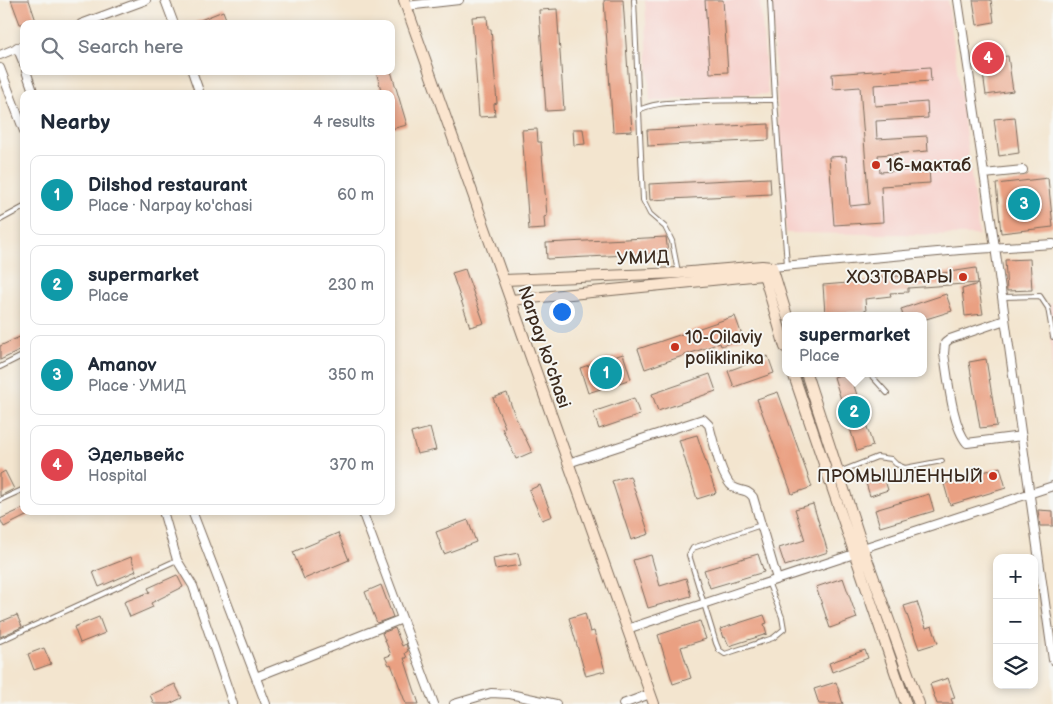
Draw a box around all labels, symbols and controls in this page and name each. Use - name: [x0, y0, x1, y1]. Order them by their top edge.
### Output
- search box: [20, 20, 395, 75]
- icon: search: [38, 34, 66, 62]
- text: Search here: [78, 36, 183, 59]
- pin: 4: [972, 39, 1004, 77]
- text: Nearby: [40, 110, 110, 135]
- text: 4 results: [313, 113, 375, 132]
- place label: 16-мактаб: [886, 155, 971, 176]
- marker: 16-мактаб: [870, 159, 882, 171]
- text: Dilshod restaurant: [88, 174, 247, 197]
- pin: 3: [1008, 185, 1040, 223]
- text: 1: [54, 186, 60, 205]
- text: 60 m: [337, 186, 374, 205]
- text: Place · Narpay ko'chasi: [88, 197, 253, 216]
- street label: УМИД: [616, 247, 670, 269]
- text: supermarket: [88, 264, 199, 287]
- place label: ХОЗТОВАРЫ: [847, 267, 953, 288]
- marker: ХОЗТОВАРЫ: [957, 271, 969, 283]
- text: 2: [52, 276, 62, 295]
- text: 230 m: [328, 276, 374, 295]
- street label: Narpay ko'chasi: [513, 283, 575, 411]
- text: Place: [88, 287, 129, 306]
- your location: [549, 299, 575, 325]
- popup: [782, 312, 927, 377]
- text: supermarket: [799, 324, 910, 347]
- place label: 10-Oilaviy poliklinika: [685, 327, 764, 369]
- marker: 10-Oilaviy poliklinika: [669, 341, 681, 353]
- text: Place: [799, 347, 840, 366]
- text: Amanov: [88, 354, 157, 377]
- pin: 1: [590, 354, 622, 392]
- text: 3: [52, 366, 62, 385]
- text: 350 m: [328, 366, 374, 385]
- text: Place · УМИД: [88, 377, 186, 396]
- pin: 2: [838, 393, 870, 431]
- text: Эдельвейс: [88, 444, 184, 467]
- text: 4: [52, 456, 62, 475]
- text: 370 m: [329, 456, 374, 475]
- place label: ПРОМЫШЛЕННЫЙ: [817, 466, 983, 487]
- text: Hospital: [88, 467, 147, 486]
- marker: ПРОМЫШЛЕННЫЙ: [987, 470, 999, 482]
- map controls: [993, 554, 1038, 689]
- button: +: [993, 554, 1038, 599]
- button: −: [993, 599, 1038, 644]
- button: layers: [993, 644, 1038, 689]

